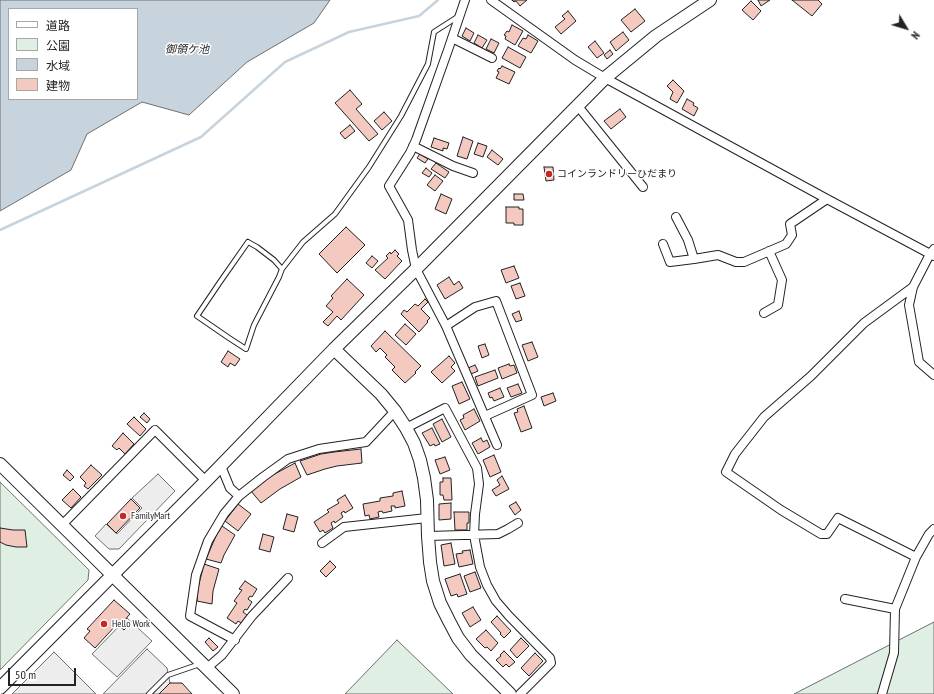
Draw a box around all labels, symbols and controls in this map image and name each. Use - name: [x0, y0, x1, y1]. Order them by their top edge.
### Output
- legend: [8, 8, 138, 100]
- north arrow: [886, 8, 926, 48]
- text: 道路: [46, 18, 70, 33]
- text: N: [908, 29, 923, 42]
- text: 公園: [46, 38, 70, 53]
- water label: 御領ケ池: [165, 43, 209, 57]
- text: 水域: [46, 58, 70, 73]
- text: 建物: [46, 78, 70, 93]
- place label: コインランドリーひだまり: [557, 168, 677, 180]
- marker: コインランドリーひだまり: [544, 169, 554, 179]
- place label: FamilyMart: [131, 510, 170, 522]
- marker: FamilyMart: [118, 511, 128, 521]
- place label: Hello Work: [112, 618, 150, 630]
- marker: Hello Work: [99, 619, 109, 629]
- scale bar: [10, 660, 78, 686]
- text: 50 m: [15, 667, 36, 682]

